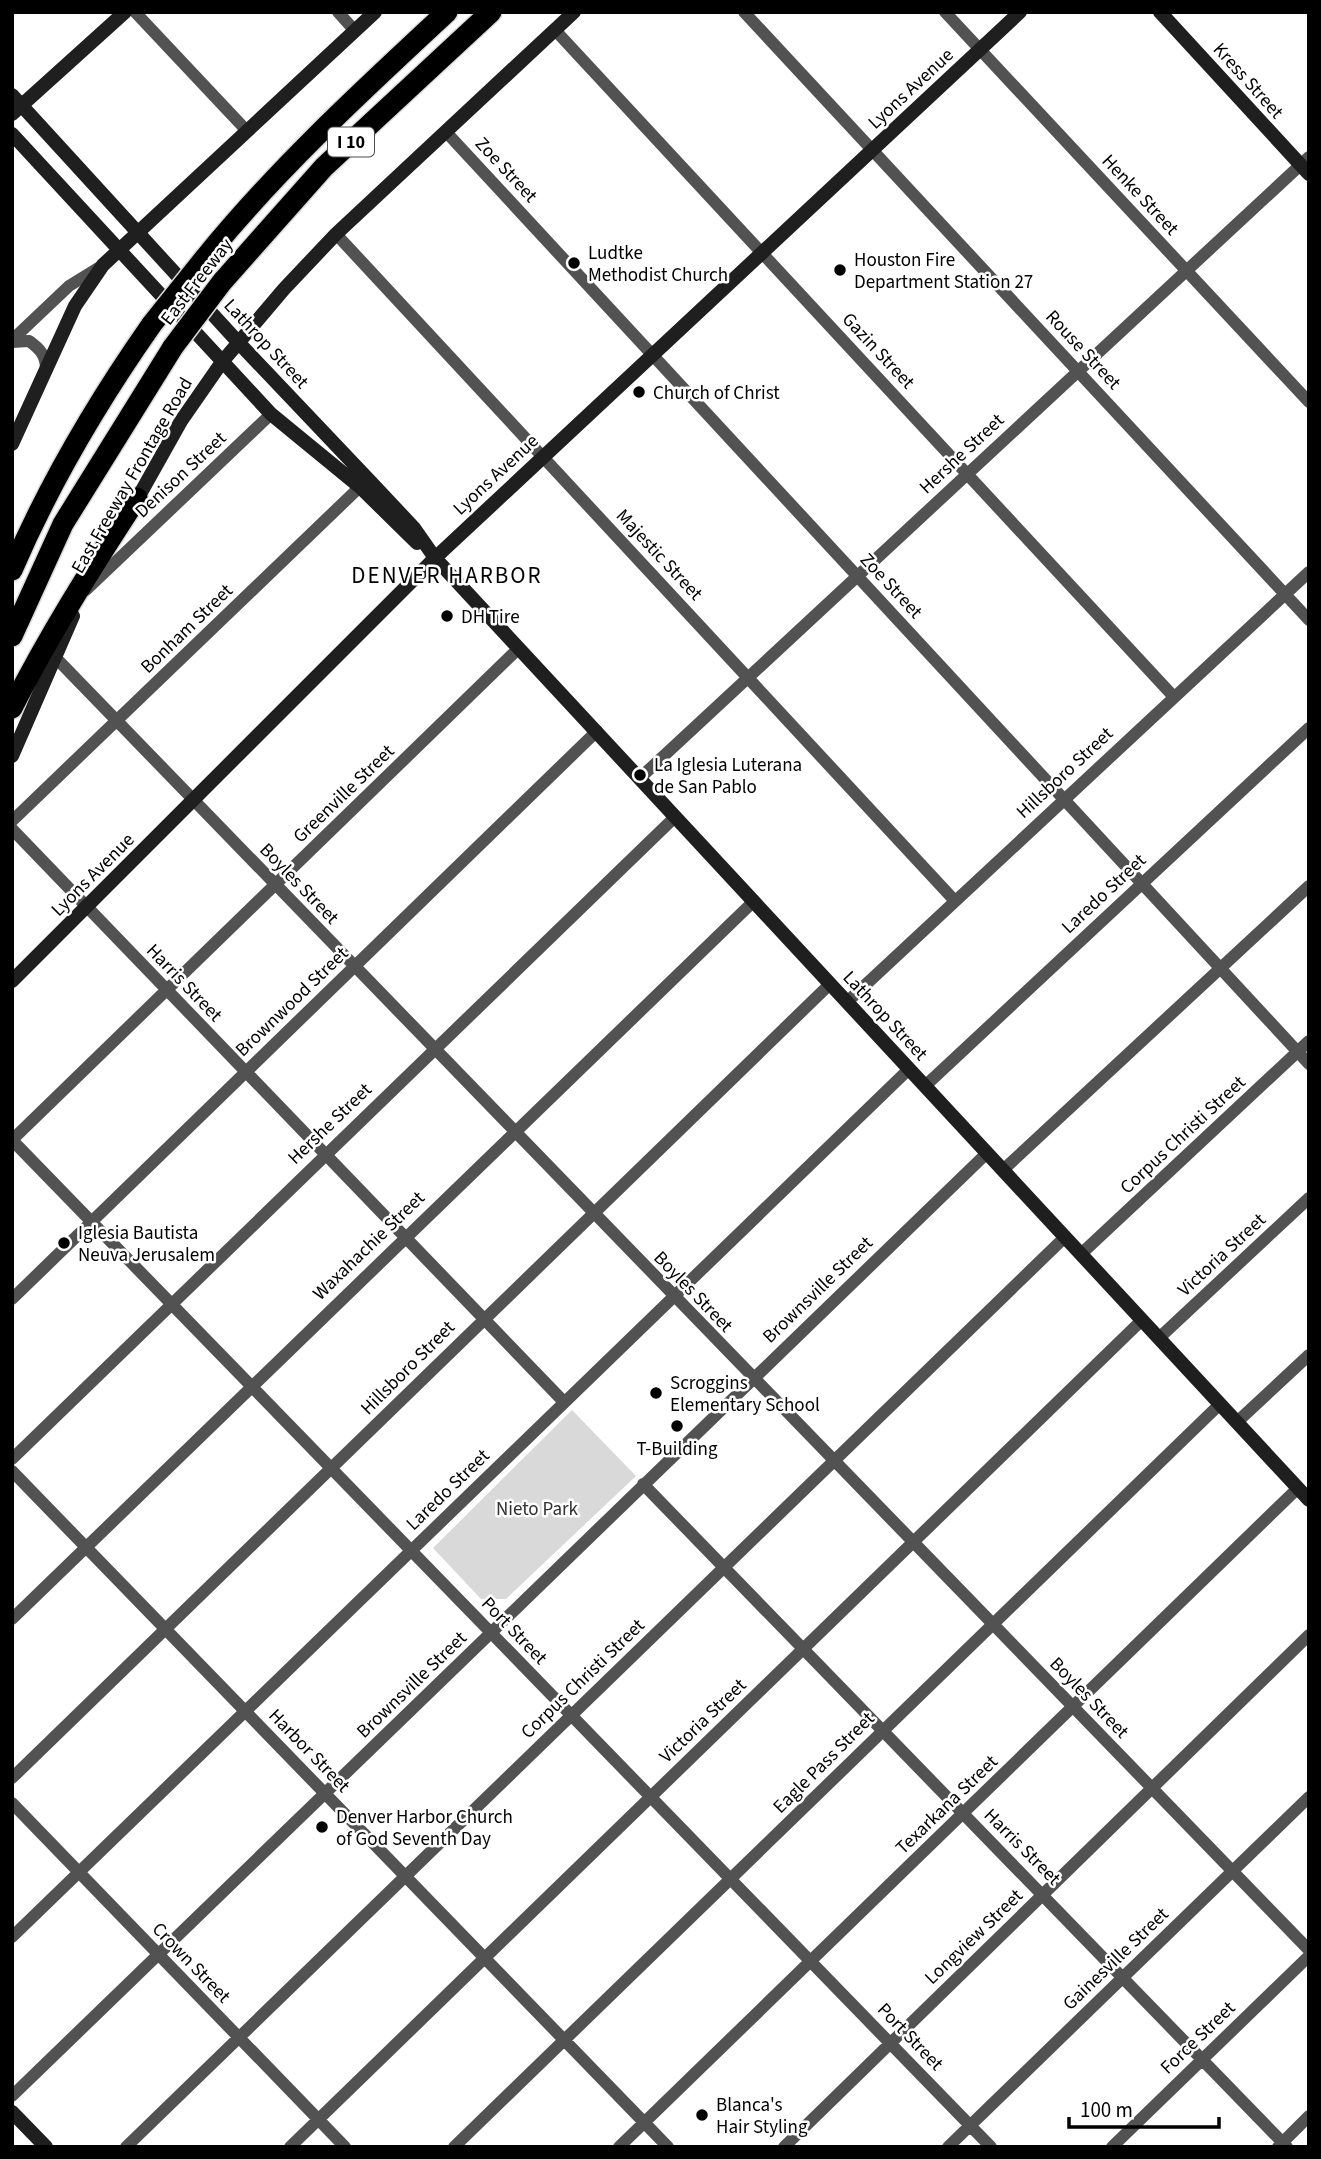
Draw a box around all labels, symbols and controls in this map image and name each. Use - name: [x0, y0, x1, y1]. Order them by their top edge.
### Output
- street label: Kress Street: [1206, 37, 1290, 125]
- street label: Lyons Avenue: [862, 42, 960, 136]
- road number: I 10: [328, 127, 374, 156]
- street label: Zoe Street: [468, 131, 544, 209]
- street label: Henke Street: [1095, 148, 1185, 242]
- street label: East Freeway: [155, 233, 240, 331]
- place label: Ludtke Methodist Church: [588, 240, 728, 289]
- place label: Houston Fire Department Station 27: [854, 247, 1033, 296]
- marker: Ludtke Methodist Church: [566, 255, 582, 271]
- marker: Houston Fire Department Station 27: [832, 262, 848, 278]
- street label: Lathrop Street: [217, 293, 315, 395]
- street label: Rouse Street: [1039, 304, 1127, 396]
- street label: Gazin Street: [835, 307, 921, 396]
- street label: East Freeway Frontage Road: [65, 373, 200, 579]
- place label: Church of Christ: [653, 380, 780, 407]
- marker: Church of Christ: [631, 384, 647, 400]
- street label: Hershe Street: [914, 407, 1011, 501]
- street label: Denison Street: [129, 425, 233, 525]
- street label: Lyons Avenue: [447, 428, 545, 522]
- street label: Majestic Street: [609, 503, 709, 607]
- street label: Zoe Street: [853, 547, 929, 625]
- district label: DENVER HARBOR: [351, 559, 543, 592]
- street label: Bonham Street: [135, 578, 240, 680]
- place label: DH Tire: [461, 604, 520, 631]
- marker: DH Tire: [439, 608, 455, 624]
- street label: Hillsboro Street: [1011, 721, 1120, 825]
- street label: Greenville Street: [287, 738, 401, 849]
- place label: La Iglesia Luterana de San Pablo: [654, 752, 802, 801]
- marker: La Iglesia Luterana de San Pablo: [632, 767, 648, 783]
- street label: Lyons Avenue: [45, 827, 141, 923]
- street label: Boyles Street: [253, 837, 345, 931]
- street label: Laredo Street: [1056, 847, 1153, 940]
- street label: Harris Street: [140, 938, 228, 1029]
- street label: Brownwood Street: [229, 941, 355, 1063]
- street label: Lathrop Street: [836, 965, 934, 1067]
- street label: Corpus Christi Street: [1114, 1069, 1252, 1201]
- street label: Hershe Street: [282, 1077, 378, 1171]
- street label: Waxahachie Street: [307, 1185, 432, 1307]
- street label: Victoria Street: [1172, 1207, 1272, 1303]
- place label: Iglesia Bautista Neuva Jerusalem: [78, 1220, 215, 1269]
- street label: Brownsville Street: [757, 1230, 880, 1350]
- marker: Iglesia Bautista Neuva Jerusalem: [56, 1235, 72, 1251]
- street label: Boyles Street: [647, 1245, 739, 1339]
- street label: Hillsboro Street: [355, 1314, 462, 1421]
- place label: Scroggins Elementary School: [670, 1370, 820, 1419]
- marker: Scroggins Elementary School: [648, 1385, 664, 1401]
- marker: T-Building: [669, 1418, 685, 1434]
- place label: T-Building: [637, 1436, 718, 1463]
- street label: Laredo Street: [400, 1443, 496, 1537]
- park label: Nieto Park: [496, 1496, 579, 1523]
- street label: Port Street: [475, 1591, 554, 1671]
- street label: Corpus Christi Street: [515, 1612, 651, 1745]
- street label: Brownsville Street: [351, 1625, 474, 1745]
- street label: Boyles Street: [1043, 1651, 1135, 1745]
- street label: Victoria Street: [654, 1672, 753, 1770]
- street label: Harbor Street: [262, 1703, 356, 1799]
- street label: Eagle Pass Street: [767, 1706, 881, 1820]
- street label: Texarkana Street: [890, 1749, 1005, 1861]
- street label: Harris Street: [977, 1802, 1067, 1892]
- place label: Denver Harbor Church of God Seventh Day: [336, 1804, 513, 1853]
- marker: Denver Harbor Church of God Seventh Day: [314, 1819, 330, 1835]
- street label: Longview Street: [919, 1883, 1030, 1991]
- street label: Gainesville Street: [1057, 1901, 1175, 2017]
- street label: Crown Street: [145, 1917, 237, 2010]
- street label: Force Street: [1155, 1995, 1242, 2081]
- street label: Port Street: [871, 1997, 950, 2077]
- scale bar: [1069, 2086, 1220, 2130]
- place label: Blanca's Hair Styling: [716, 2092, 808, 2141]
- text: 100 m: [1080, 2095, 1133, 2125]
- marker: Blanca's Hair Styling: [694, 2107, 710, 2123]

